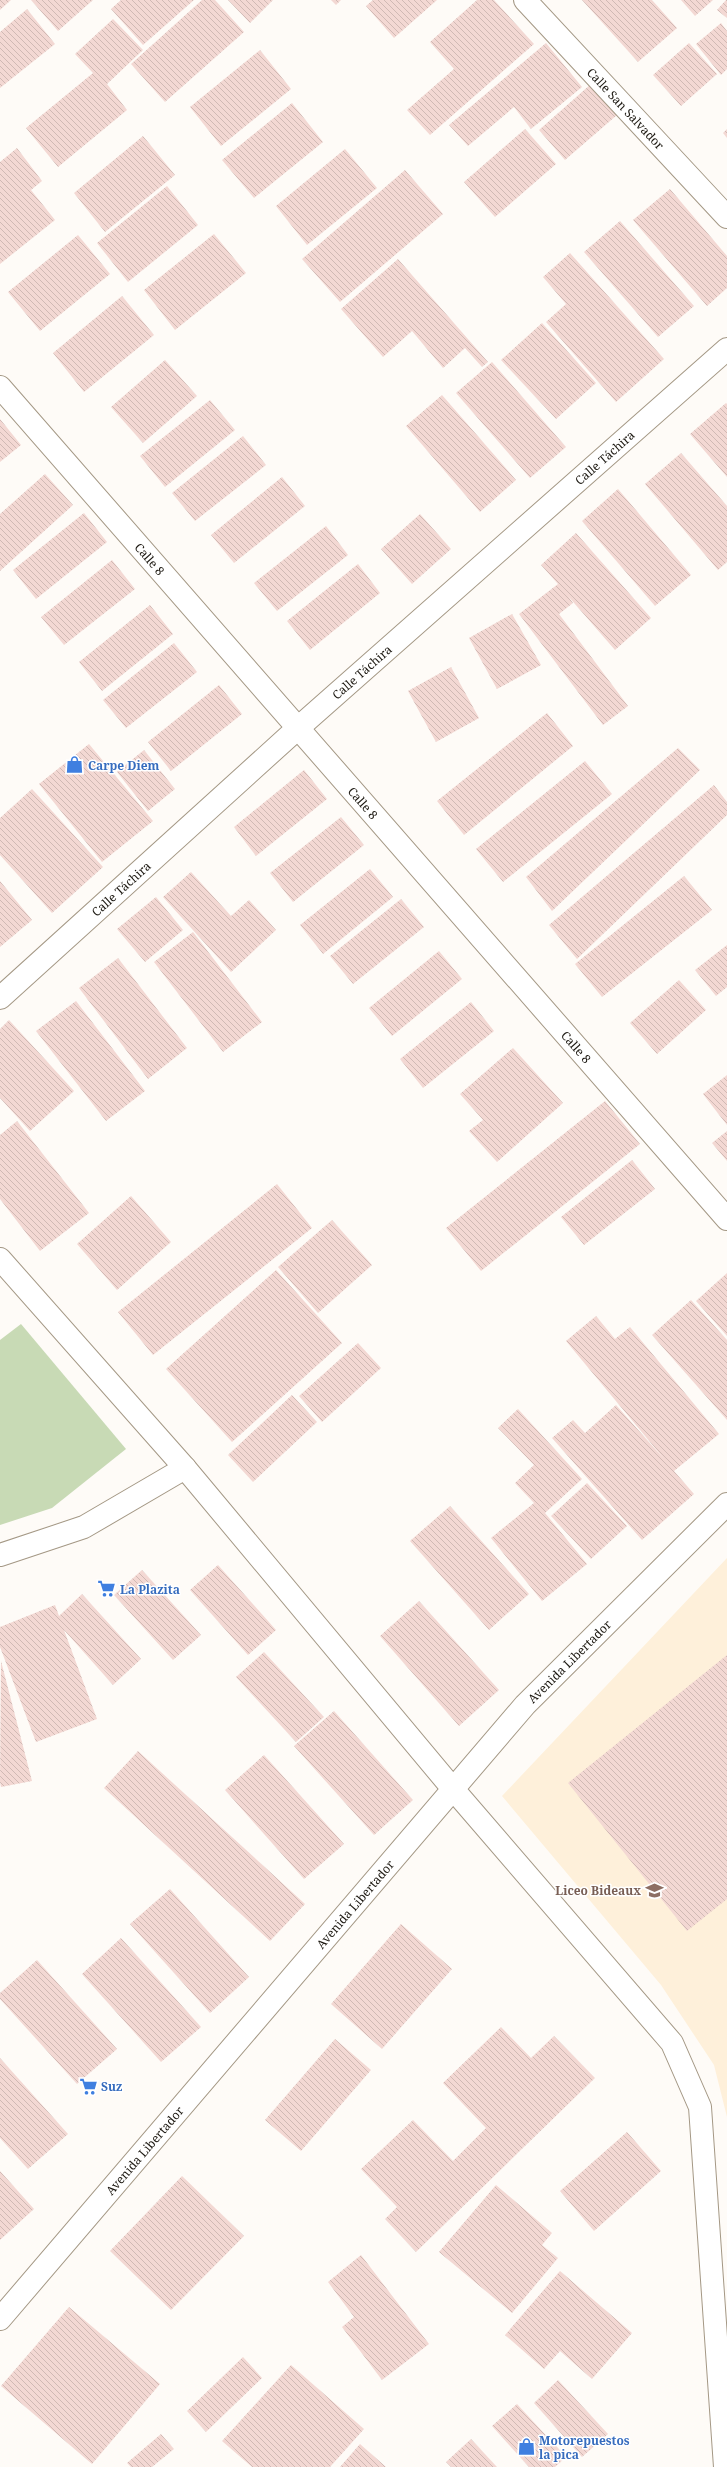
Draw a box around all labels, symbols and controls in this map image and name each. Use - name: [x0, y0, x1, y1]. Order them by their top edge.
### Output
- street label: Calle San Salvador: [583, 64, 668, 153]
- street label: Calle Táchira: [571, 426, 638, 488]
- street label: Calle 8: [131, 539, 169, 579]
- street label: Calle Táchira: [328, 641, 395, 703]
- shop icon: Carpe Diem: [65, 755, 85, 775]
- place label: Carpe Diem: [88, 757, 160, 774]
- street label: Calle 8: [344, 783, 382, 823]
- street label: Calle Táchira: [87, 857, 154, 920]
- street label: Calle 8: [558, 1027, 595, 1067]
- supermarket icon: La Plazita: [97, 1579, 117, 1599]
- place label: La Plazita: [120, 1581, 180, 1598]
- street label: Avenida Libertador: [523, 1615, 615, 1707]
- street label: Avenida Libertador: [312, 1856, 398, 1952]
- school or university icon: Liceo Bideaux: [644, 1880, 664, 1900]
- place label: Liceo Bideaux: [555, 1882, 641, 1899]
- supermarket icon: Suz: [78, 2076, 98, 2096]
- place label: Suz: [101, 2078, 122, 2095]
- street label: Avenida Libertador: [102, 2102, 187, 2198]
- place label: Motorepuestos la pica: [539, 2432, 630, 2463]
- shop icon: Motorepuestos la pica: [516, 2437, 536, 2457]

